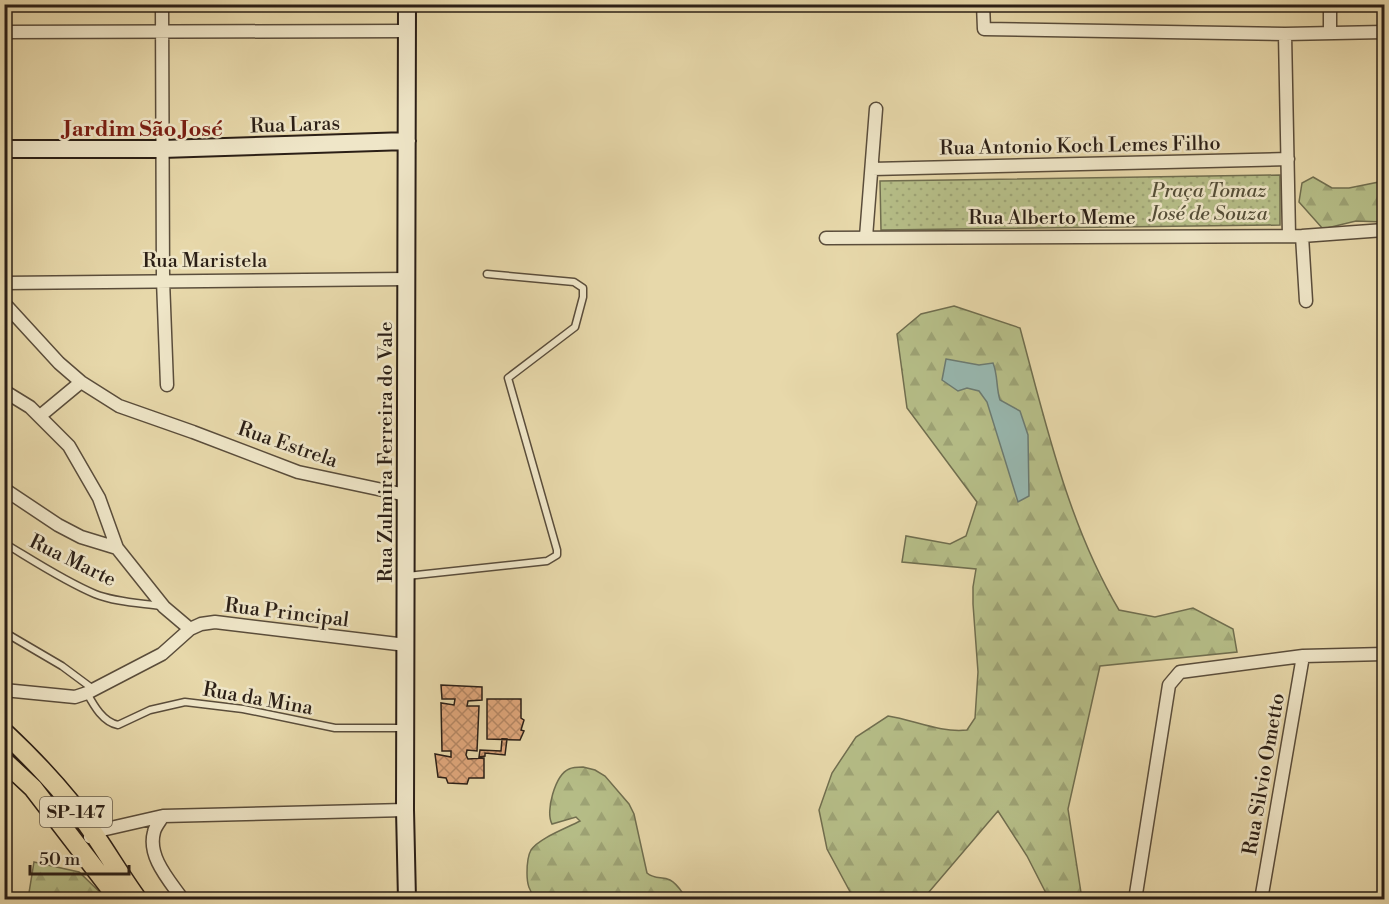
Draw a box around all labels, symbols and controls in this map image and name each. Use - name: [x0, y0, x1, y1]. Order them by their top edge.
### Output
- street label: Rua Laras: [250, 111, 341, 140]
- district label: Jardim São José: [60, 116, 223, 143]
- street label: Rua Antonio Koch Lemes Filho: [939, 132, 1221, 161]
- park label: Praça Tomaz José de Souza: [1148, 179, 1269, 227]
- street label: Rua Alberto Meme: [968, 206, 1136, 231]
- street label: Rua Maristela: [143, 249, 268, 274]
- street label: Rua Zulmira Ferreira do Vale: [374, 321, 399, 583]
- street label: Rua Estrela: [234, 417, 342, 474]
- street label: Rua Marte: [25, 530, 120, 593]
- street label: Rua Principal: [223, 593, 350, 634]
- street label: Rua da Mina: [201, 677, 316, 722]
- street label: Rua Silvio Ometto: [1238, 691, 1291, 857]
- road number: SP-147: [40, 797, 112, 827]
- scale bar: [30, 838, 129, 876]
- text: 50 m: [39, 848, 81, 871]

